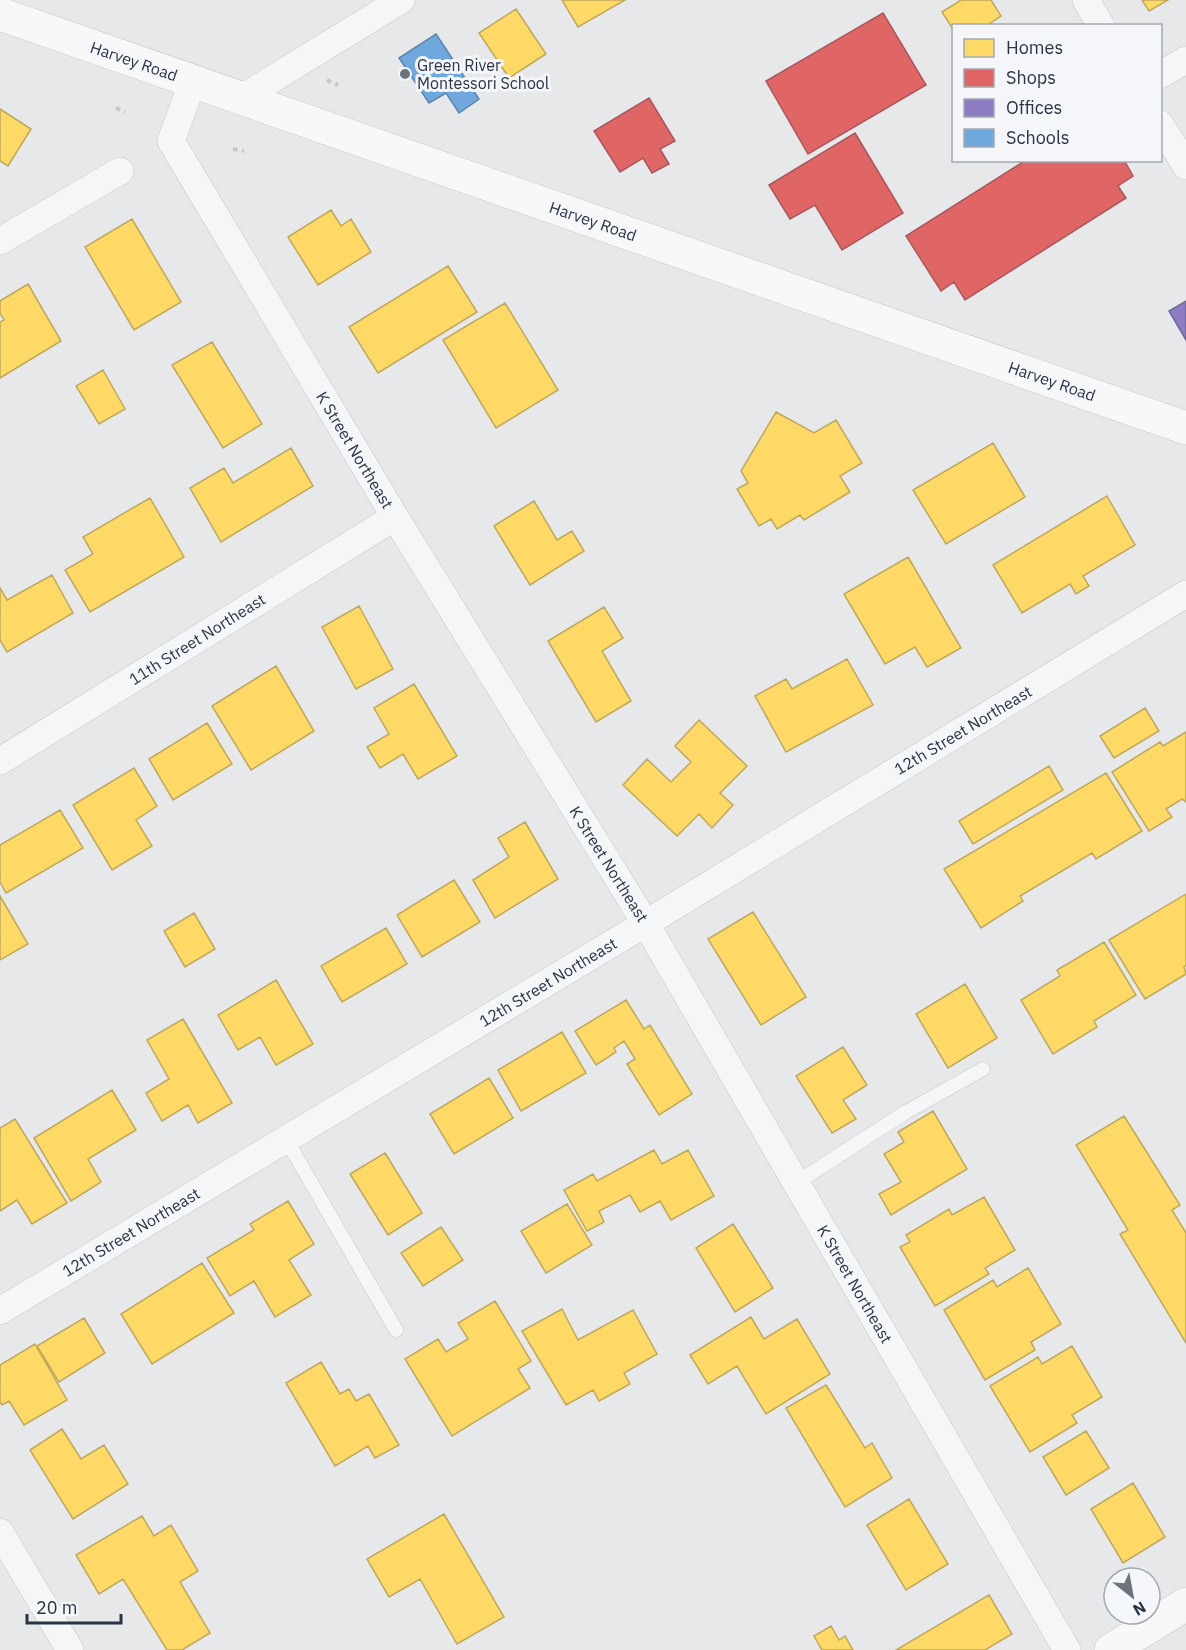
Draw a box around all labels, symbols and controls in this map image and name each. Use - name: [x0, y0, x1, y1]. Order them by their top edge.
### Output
- legend: [952, 24, 1162, 162]
- text: Homes: [1006, 36, 1063, 59]
- street label: Harvey Road: [88, 37, 180, 85]
- place label: Green River Montessori School: [417, 55, 549, 93]
- text: Shops: [1006, 66, 1056, 89]
- marker: Green River Montessori School: [398, 67, 412, 81]
- text: Offices: [1006, 96, 1062, 119]
- text: Schools: [1006, 126, 1070, 149]
- street label: Harvey Road: [547, 197, 639, 245]
- street label: Harvey Road: [1006, 357, 1098, 405]
- street label: K Street Northeast: [312, 388, 398, 512]
- street label: 11th Street Northeast: [125, 589, 269, 689]
- street label: 12th Street Northeast: [891, 681, 1035, 779]
- street label: K Street Northeast: [565, 802, 653, 926]
- street label: 12th Street Northeast: [476, 933, 620, 1031]
- street label: 12th Street Northeast: [59, 1183, 203, 1281]
- street label: K Street Northeast: [813, 1221, 897, 1347]
- north arrow: [1102, 1566, 1162, 1626]
- scale bar: [27, 1587, 122, 1625]
- text: 20 m: [36, 1596, 78, 1619]
- text: N: [1130, 1597, 1150, 1620]

